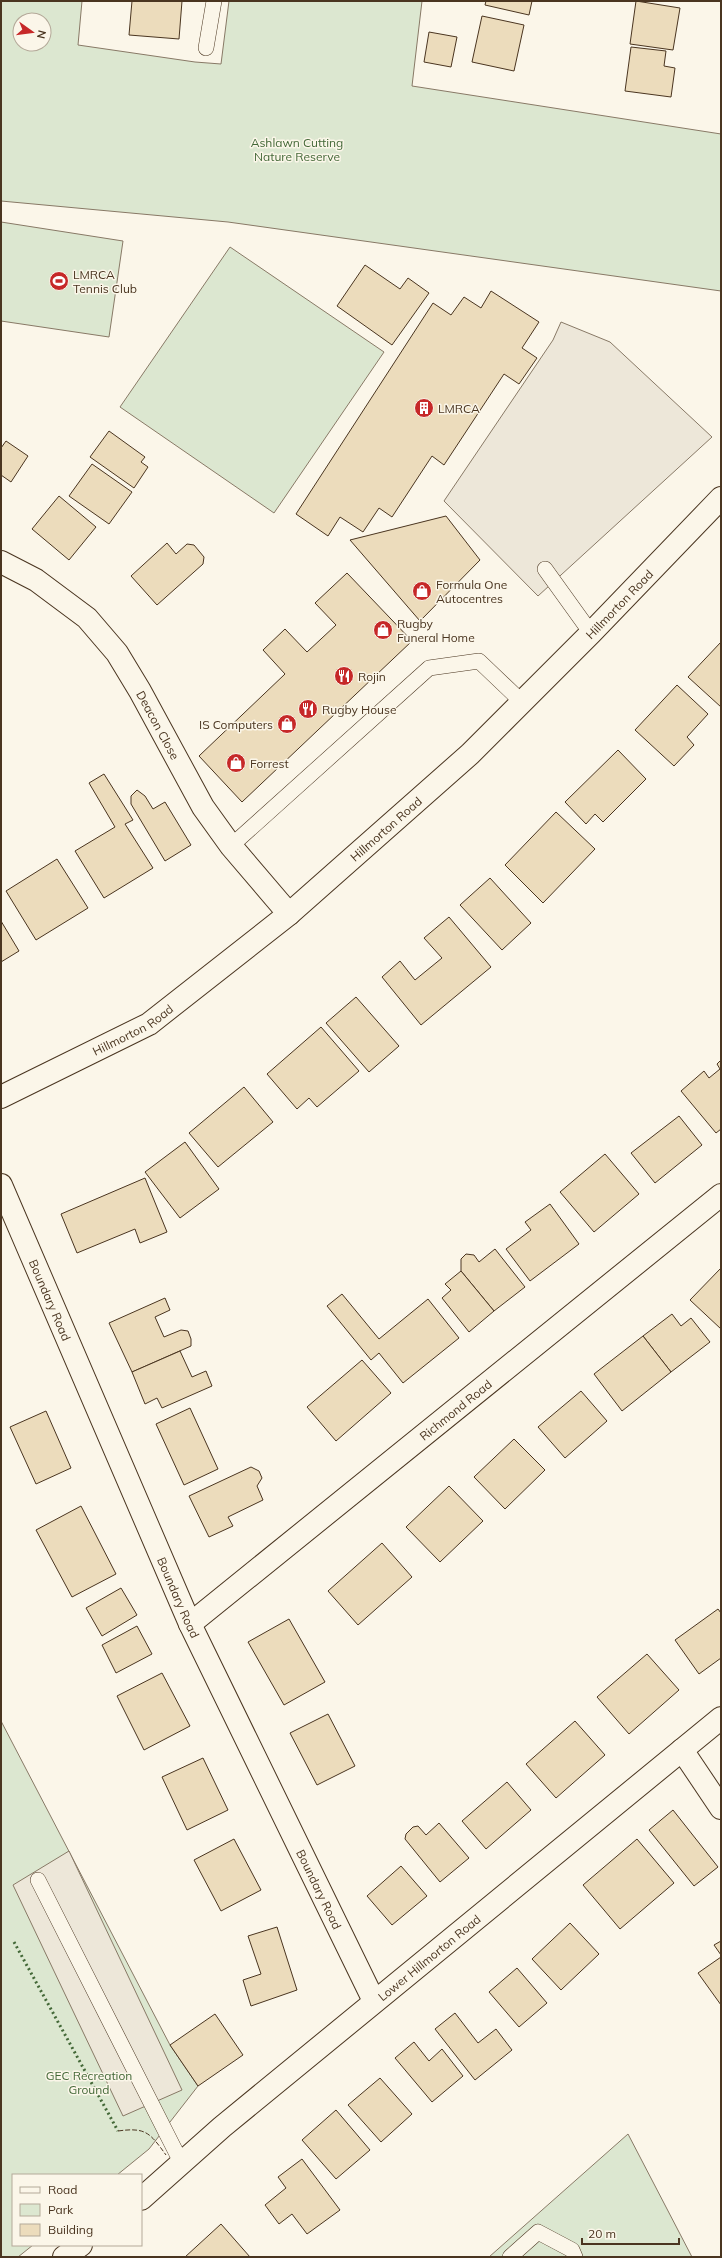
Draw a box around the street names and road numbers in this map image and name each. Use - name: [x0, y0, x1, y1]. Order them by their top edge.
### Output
- street label: Hillmorton Road: [582, 566, 656, 642]
- street label: Deacon Close: [134, 688, 183, 762]
- street label: Hillmorton Road: [347, 793, 424, 864]
- street label: Hillmorton Road: [90, 1001, 176, 1058]
- street label: Boundary Road: [26, 1257, 75, 1343]
- street label: Richmond Road: [416, 1376, 494, 1443]
- street label: Boundary Road: [154, 1554, 203, 1640]
- street label: Boundary Road: [294, 1847, 345, 1932]
- street label: Lower Hillmorton Road: [375, 1911, 483, 2004]

